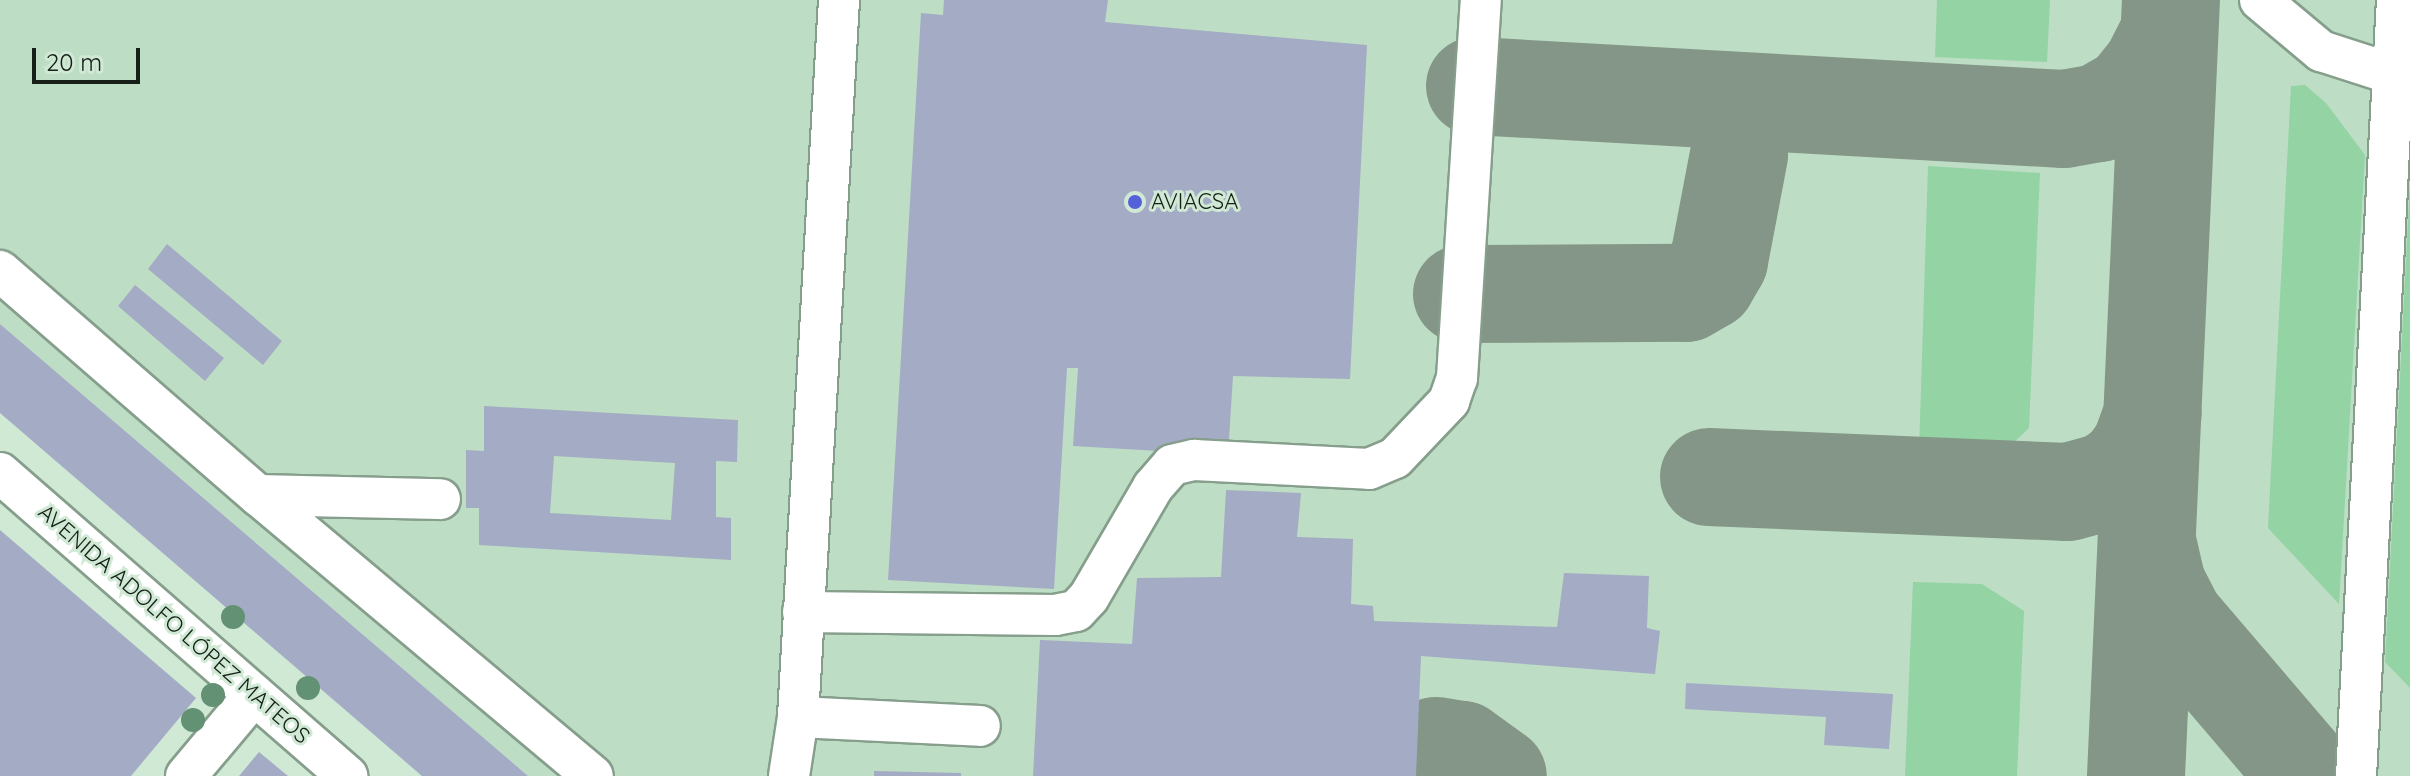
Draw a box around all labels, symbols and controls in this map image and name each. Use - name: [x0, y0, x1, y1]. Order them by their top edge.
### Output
- scale bar: [36, 32, 144, 82]
- text: 20 m: [46, 47, 102, 77]
- place label: AVIACSA: [1151, 189, 1238, 215]
- marker: AVIACSA: [1126, 193, 1144, 211]
- street label: AVENIDA ADOLFO LÓPEZ MATEOS: [33, 499, 315, 749]

